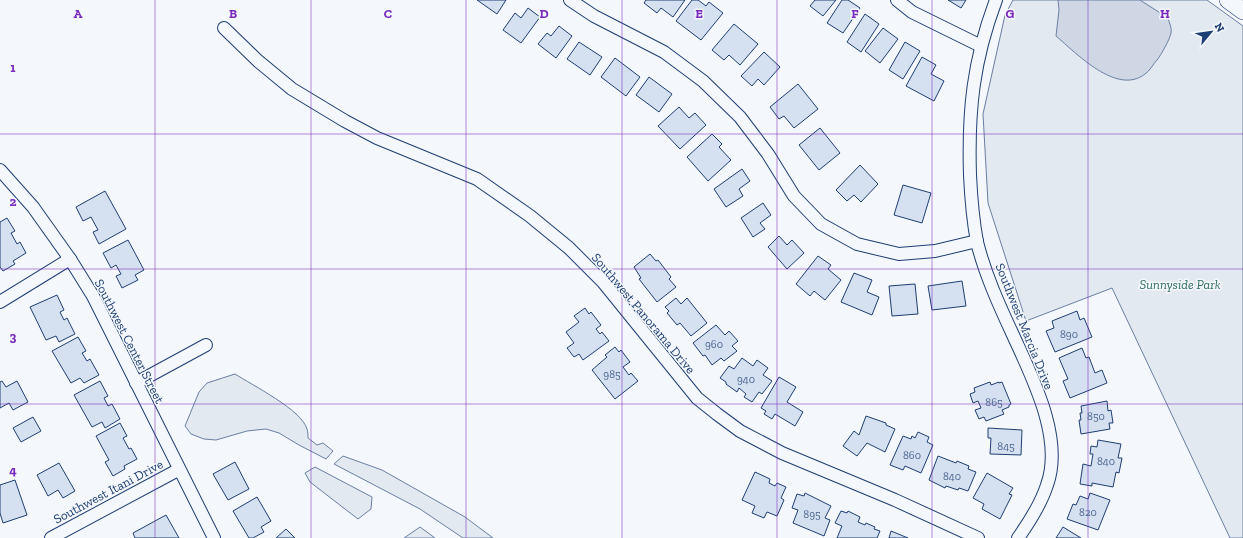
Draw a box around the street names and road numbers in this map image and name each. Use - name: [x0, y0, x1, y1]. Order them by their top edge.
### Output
- street label: Southwest Panorama Drive: [589, 250, 698, 377]
- street label: Southwest Marcia Drive: [992, 261, 1057, 391]
- street label: Southwest Center Street: [92, 277, 168, 406]
- street label: Southwest Itani Drive: [51, 456, 166, 527]

